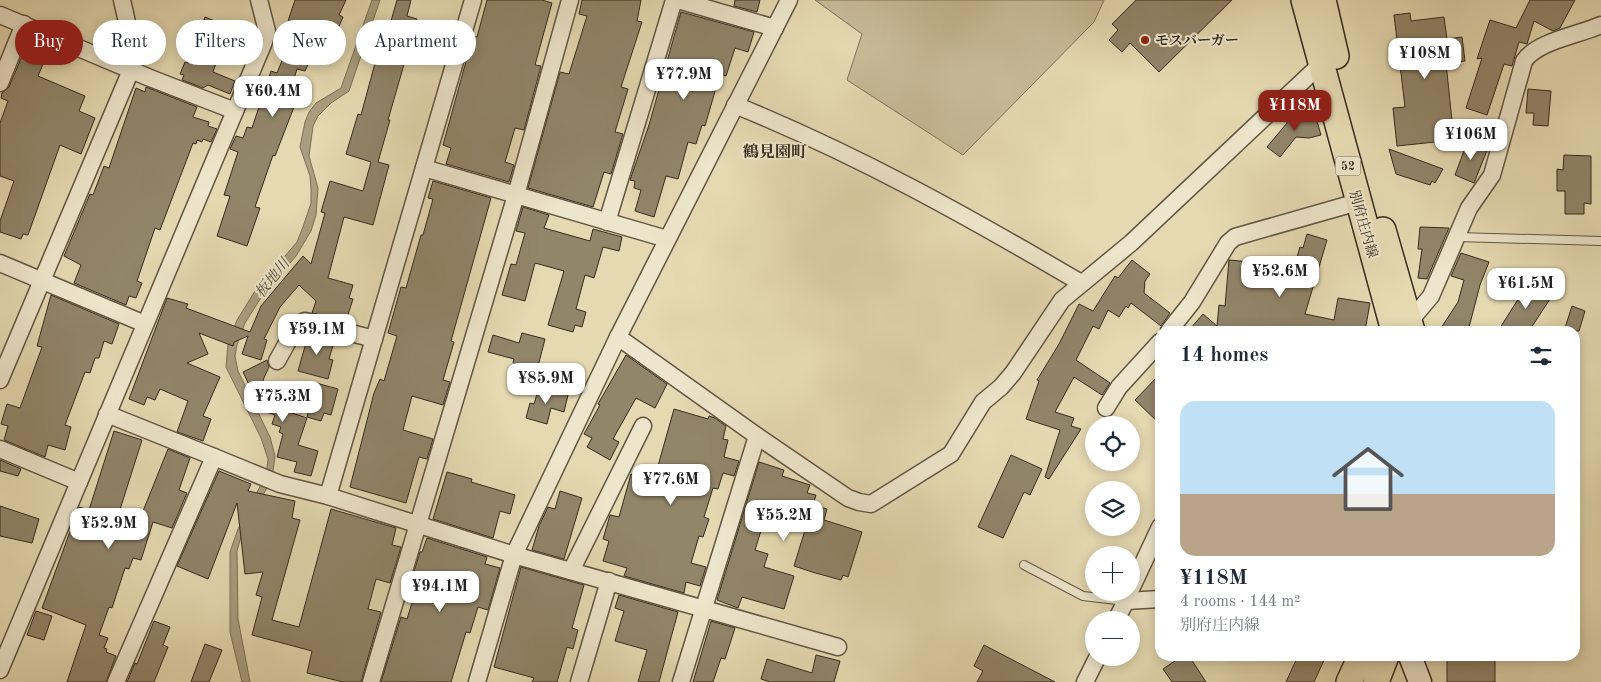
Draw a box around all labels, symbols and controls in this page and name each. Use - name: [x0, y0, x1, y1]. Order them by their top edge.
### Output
- chip: Buy: [15, 20, 83, 65]
- chip: Rent: [93, 20, 166, 65]
- chip: Filters: [176, 20, 263, 65]
- chip: New: [273, 20, 346, 65]
- chip: Apartment: [356, 20, 476, 65]
- place label: モスバーガー: [1155, 33, 1239, 48]
- marker: モスバーガー: [1139, 34, 1151, 46]
- pin: ¥108M: [1390, 38, 1460, 80]
- text: ¥108M: [1399, 46, 1451, 62]
- pin: ¥77.9M: [643, 58, 725, 101]
- text: ¥77.9M: [656, 67, 712, 83]
- pin: ¥60.4M: [232, 76, 314, 118]
- text: ¥60.4M: [245, 84, 301, 100]
- pin: ¥118M: [1260, 90, 1330, 132]
- text: ¥118M: [1269, 98, 1321, 114]
- pin: ¥106M: [1436, 119, 1506, 161]
- text: ¥106M: [1445, 127, 1497, 143]
- district label: 鶴見園町: [743, 143, 807, 161]
- road number: 52: [1336, 157, 1360, 176]
- street label: 別府庄内線: [1347, 188, 1380, 260]
- water label: 板地川: [252, 254, 294, 301]
- pin: ¥52.6M: [1239, 256, 1321, 298]
- text: ¥52.6M: [1252, 264, 1308, 280]
- pin: ¥61.5M: [1485, 268, 1567, 310]
- text: ¥61.5M: [1498, 276, 1554, 292]
- pin: ¥59.1M: [276, 314, 358, 356]
- text: ¥59.1M: [289, 322, 345, 338]
- icon: filters: [1527, 342, 1555, 370]
- text: 14 homes: [1180, 345, 1268, 366]
- pin: ¥85.9M: [505, 362, 587, 405]
- text: ¥85.9M: [518, 371, 574, 387]
- pin: ¥75.3M: [242, 380, 324, 423]
- text: ¥75.3M: [255, 389, 311, 405]
- map controls: [1085, 416, 1140, 666]
- button: locate: [1085, 416, 1140, 471]
- icon: home: [1323, 434, 1413, 524]
- pin: ¥77.6M: [630, 464, 712, 506]
- text: ¥77.6M: [643, 472, 699, 488]
- button: layers: [1085, 481, 1140, 536]
- pin: ¥55.2M: [743, 500, 825, 542]
- pin: ¥52.9M: [68, 508, 150, 550]
- text: ¥55.2M: [756, 508, 812, 524]
- text: ¥52.9M: [81, 516, 137, 532]
- button: +: [1085, 546, 1140, 601]
- text: ¥118M: [1180, 568, 1247, 589]
- pin: ¥94.1M: [399, 570, 481, 613]
- text: ¥94.1M: [412, 579, 468, 595]
- text: 4 rooms · 144 m²: [1180, 594, 1300, 610]
- button: −: [1085, 611, 1140, 666]
- text: 別府庄内線: [1180, 618, 1260, 634]

